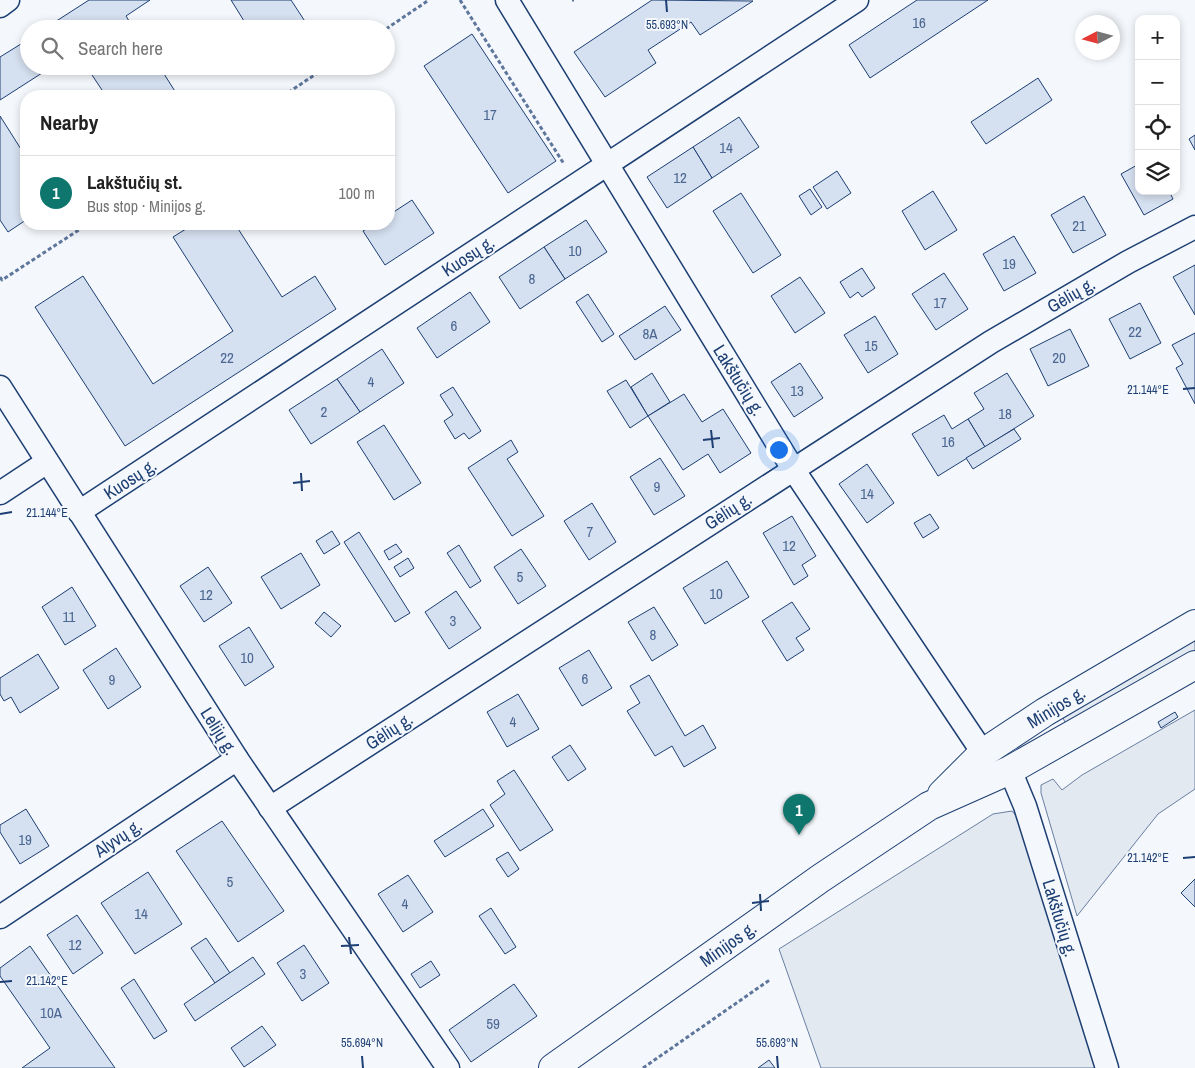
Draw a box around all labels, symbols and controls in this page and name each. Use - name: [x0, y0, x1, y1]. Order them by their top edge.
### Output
- house number: 16: [912, 12, 926, 33]
- north arrow: [1075, 15, 1120, 60]
- map controls: [1135, 15, 1180, 195]
- button: +: [1135, 15, 1180, 60]
- text: 55.693°N: [646, 17, 688, 33]
- search box: [20, 20, 395, 75]
- icon: search: [38, 34, 66, 62]
- text: Search here: [78, 35, 163, 61]
- button: −: [1135, 60, 1180, 105]
- house number: 17: [483, 104, 497, 125]
- button: locate: [1135, 105, 1180, 150]
- text: Nearby: [40, 108, 98, 137]
- house number: 14: [719, 137, 733, 158]
- button: layers: [1135, 150, 1180, 195]
- house number: 12: [673, 167, 687, 188]
- text: Lakštučių st.: [87, 169, 182, 195]
- text: 1: [52, 182, 60, 204]
- text: 100 m: [339, 182, 375, 204]
- text: Bus stop · Minijos g.: [87, 195, 206, 217]
- house number: 21: [1072, 215, 1086, 236]
- street label: Kuosų g.: [437, 230, 499, 282]
- house number: 10: [568, 240, 582, 261]
- house number: 19: [1002, 253, 1016, 274]
- house number: 8: [529, 268, 536, 289]
- street label: Gėlių g.: [1042, 271, 1100, 319]
- house number: 17: [933, 292, 947, 313]
- house number: 6: [451, 315, 458, 336]
- house number: 22: [1128, 321, 1142, 342]
- house number: 8A: [642, 323, 658, 344]
- house number: 15: [864, 335, 878, 356]
- street label: Lakštučių g.: [707, 340, 771, 420]
- house number: 22: [220, 347, 234, 368]
- house number: 20: [1052, 347, 1066, 368]
- house number: 4: [368, 371, 375, 392]
- house number: 13: [790, 380, 804, 401]
- text: 21.144°E: [1127, 382, 1169, 398]
- house number: 2: [321, 401, 328, 422]
- house number: 18: [998, 403, 1012, 424]
- house number: 16: [941, 431, 955, 452]
- your location: [766, 437, 792, 463]
- street label: Kuosų g.: [99, 453, 161, 505]
- house number: 9: [654, 476, 661, 497]
- house number: 14: [860, 483, 874, 504]
- street label: Gėlių g.: [700, 486, 756, 536]
- text: 21.144°E: [26, 505, 68, 521]
- house number: 7: [587, 521, 594, 542]
- house number: 12: [782, 535, 796, 556]
- house number: 5: [517, 566, 524, 587]
- house number: 10: [709, 583, 723, 604]
- house number: 12: [199, 584, 213, 605]
- house number: 11: [63, 606, 76, 627]
- house number: 3: [450, 610, 457, 631]
- house number: 8: [650, 624, 657, 645]
- house number: 10: [240, 647, 254, 668]
- house number: 6: [582, 668, 589, 689]
- house number: 9: [109, 669, 116, 690]
- street label: Minijos g.: [1022, 680, 1090, 734]
- street label: Lelijų g.: [195, 702, 243, 760]
- street label: Gėlių g.: [361, 706, 417, 756]
- house number: 4: [510, 711, 517, 732]
- pin: 1: [783, 794, 815, 835]
- street label: Alyvų g.: [88, 813, 147, 864]
- house number: 19: [18, 829, 32, 850]
- text: 21.142°E: [1127, 850, 1169, 866]
- house number: 5: [227, 871, 234, 892]
- street label: Lakštučių g.: [1036, 876, 1084, 960]
- house number: 4: [402, 893, 409, 914]
- house number: 14: [134, 903, 148, 924]
- street label: Minijos g.: [695, 915, 761, 973]
- house number: 12: [68, 934, 82, 955]
- house number: 3: [300, 963, 307, 984]
- text: 21.142°E: [26, 973, 68, 989]
- house number: 10A: [40, 1002, 63, 1023]
- house number: 59: [486, 1013, 500, 1034]
- text: 55.694°N: [341, 1035, 383, 1051]
- text: 55.693°N: [756, 1035, 798, 1051]

